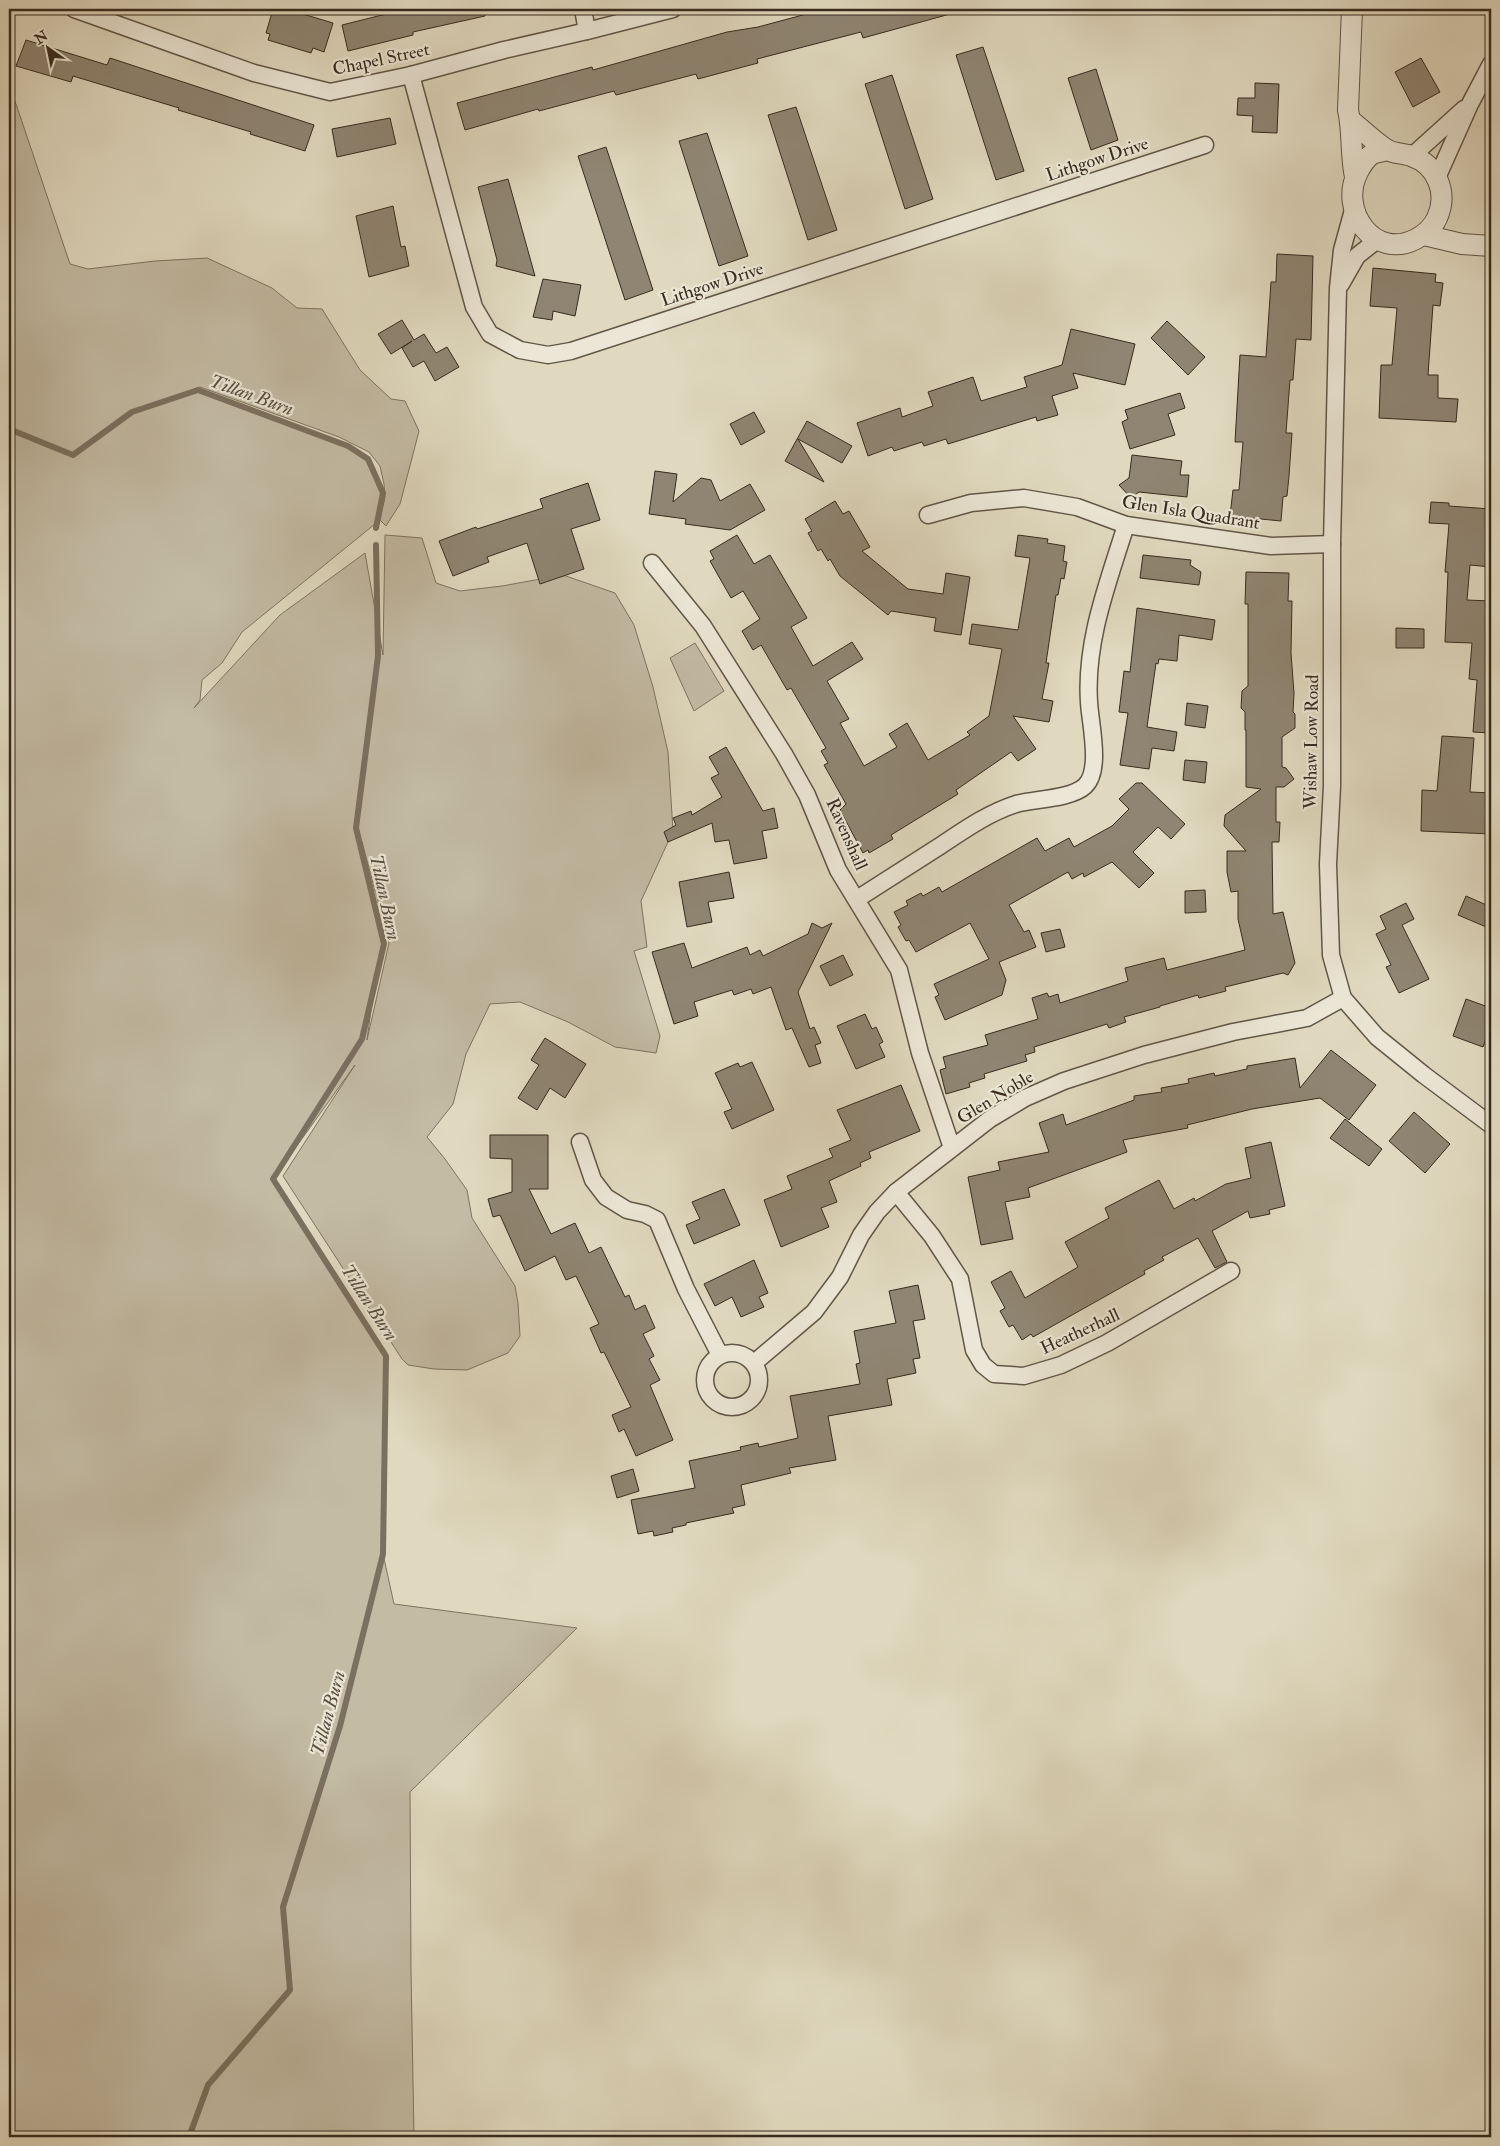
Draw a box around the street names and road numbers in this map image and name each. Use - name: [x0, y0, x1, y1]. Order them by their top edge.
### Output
- street label: Chapel Street: [331, 38, 432, 81]
- street label: Lithgow Drive: [1043, 132, 1152, 187]
- street label: Lithgow Drive: [658, 257, 767, 312]
- street label: Glen Isla Quadrant: [1120, 490, 1262, 535]
- street label: Wishaw Low Road: [1299, 674, 1324, 811]
- street label: Ravenshall: [820, 795, 873, 874]
- street label: Glen Noble: [953, 1065, 1038, 1129]
- street label: Heatherhall: [1037, 1303, 1124, 1360]

